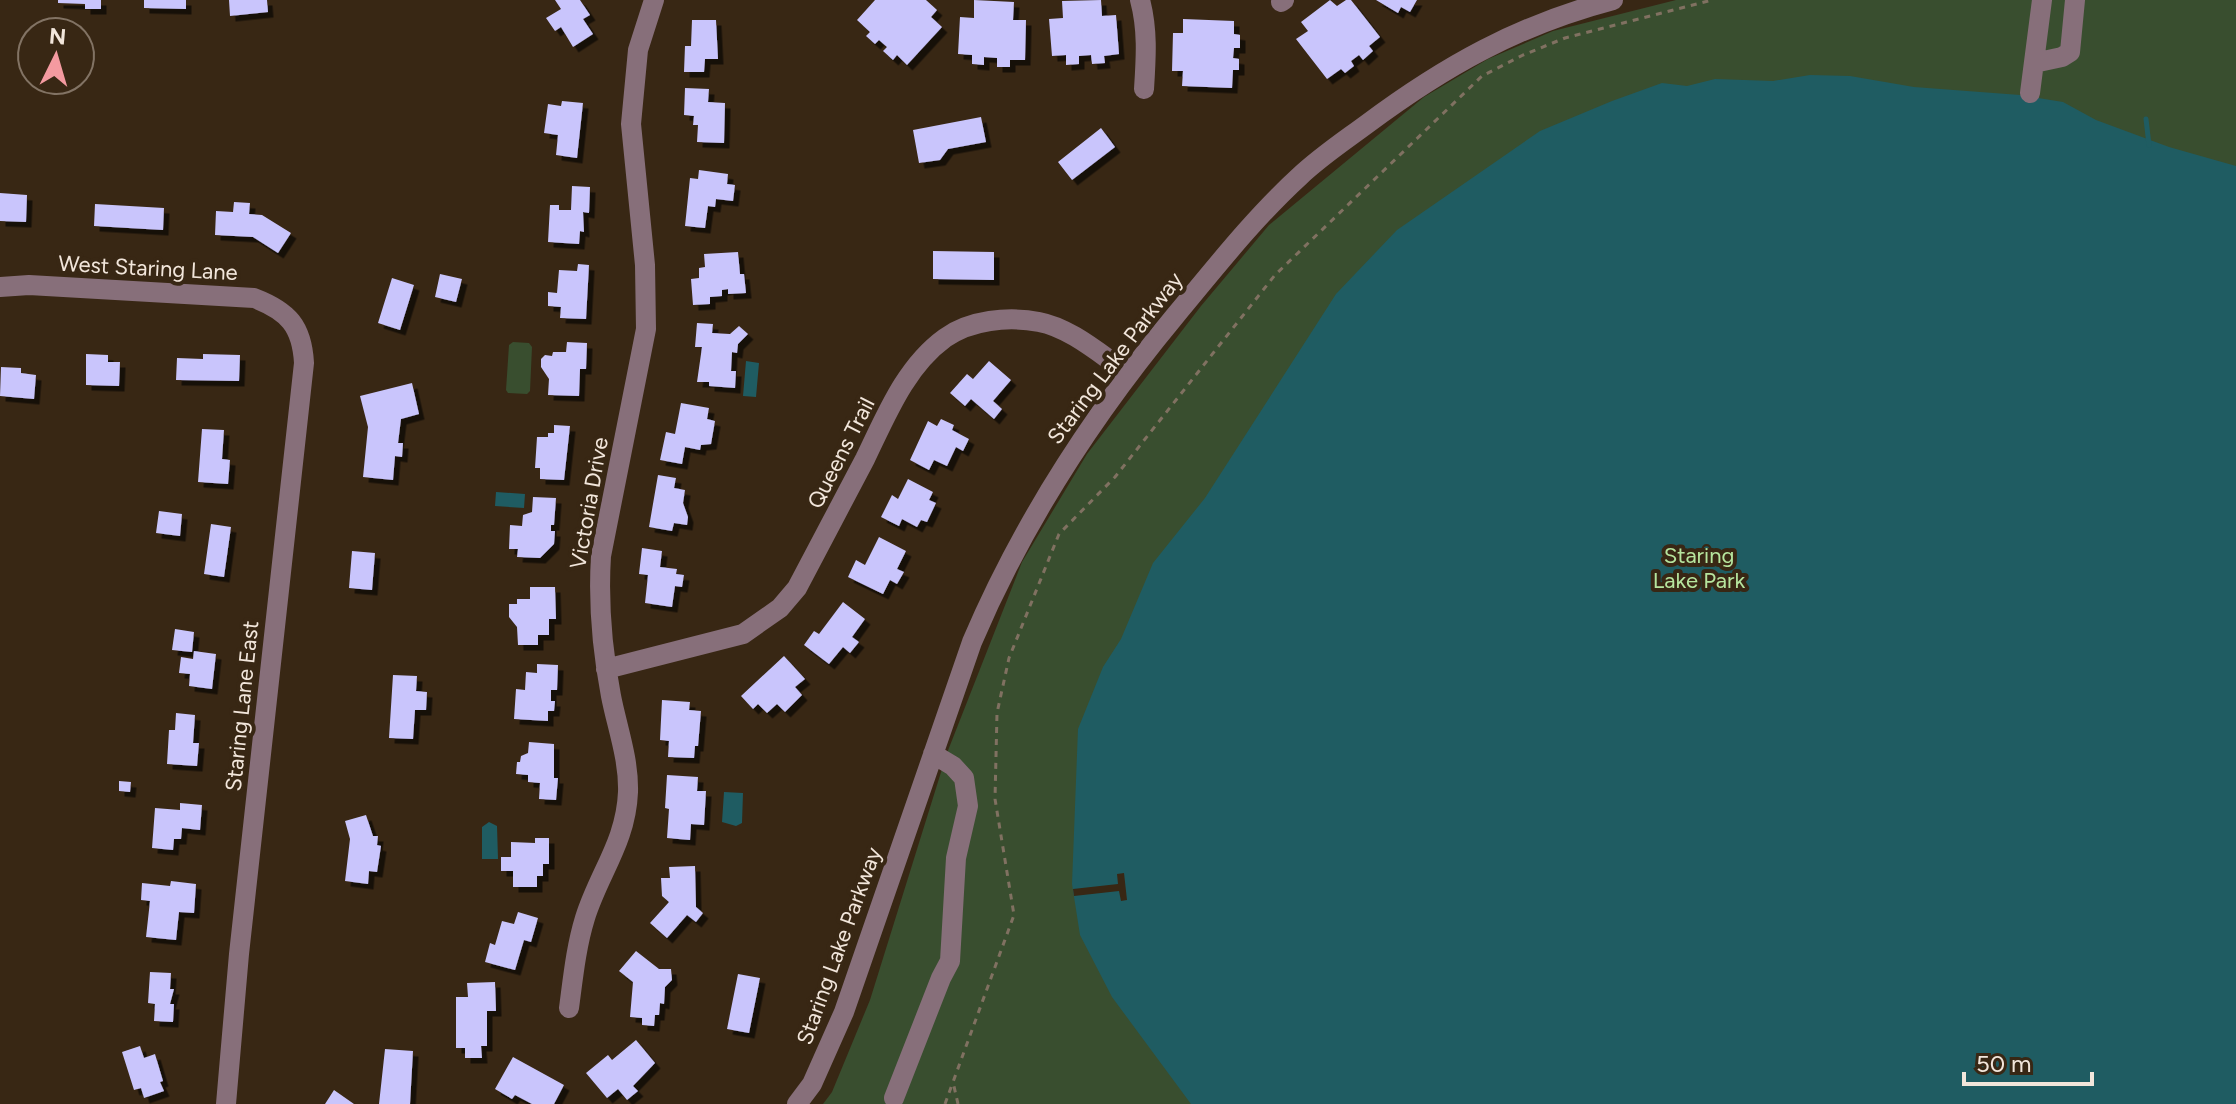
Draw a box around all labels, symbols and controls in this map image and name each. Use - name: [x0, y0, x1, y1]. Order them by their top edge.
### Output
- north arrow: [16, 16, 96, 96]
- text: N: [48, 22, 67, 51]
- street label: West Staring Lane: [58, 250, 238, 286]
- street label: Staring Lake Parkway: [1042, 266, 1189, 449]
- street label: Queens Trail: [801, 393, 881, 513]
- street label: Victoria Drive: [564, 435, 614, 571]
- park label: Staring Lake Park: [1653, 542, 1746, 594]
- street label: Staring Lane East: [220, 619, 264, 793]
- street label: Staring Lake Parkway: [791, 843, 887, 1048]
- scale bar: [1964, 1036, 2092, 1086]
- text: 50 m: [1976, 1049, 2032, 1078]

